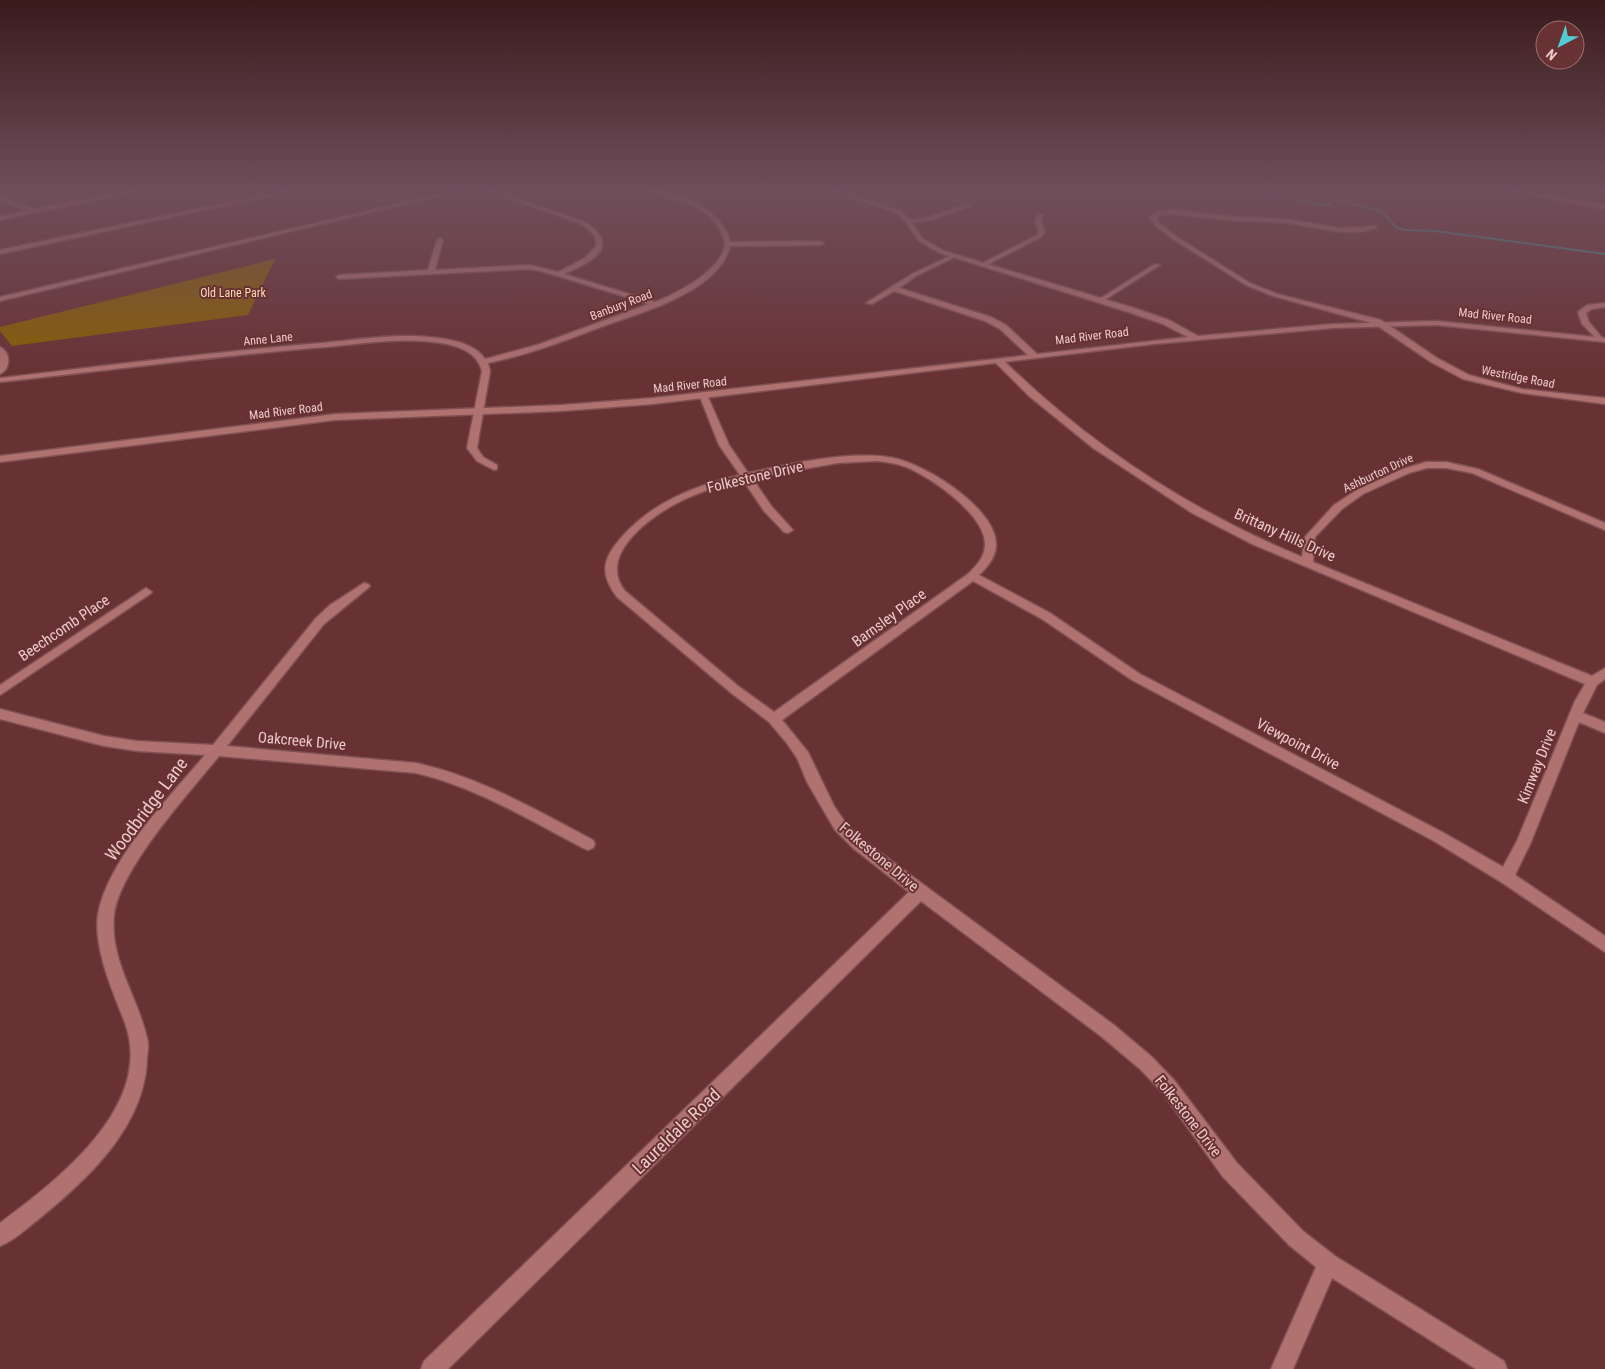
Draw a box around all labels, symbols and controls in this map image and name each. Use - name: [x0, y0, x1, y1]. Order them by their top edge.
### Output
- north arrow: [1535, 20, 1585, 70]
- text: N: [1543, 46, 1560, 64]
- park label: Old Lane Park: [200, 286, 266, 300]
- street label: Banbury Road: [588, 287, 654, 323]
- street label: Mad River Road: [1458, 305, 1532, 327]
- street label: Mad River Road: [1055, 325, 1130, 347]
- street label: Anne Lane: [242, 329, 294, 349]
- street label: Westridge Road: [1480, 363, 1556, 391]
- street label: Mad River Road: [653, 374, 727, 396]
- street label: Mad River Road: [249, 400, 324, 422]
- street label: Ashburton Drive: [1341, 450, 1416, 495]
- street label: Folkestone Drive: [705, 457, 805, 497]
- street label: Brittany Hills Drive: [1232, 505, 1338, 565]
- street label: Barnsley Place: [849, 585, 929, 651]
- street label: Beechcomb Place: [15, 591, 113, 665]
- street label: Viewpoint Drive: [1253, 714, 1343, 774]
- street label: Kimway Drive: [1514, 726, 1560, 806]
- street label: Oakcreek Drive: [257, 728, 347, 754]
- street label: Woodbridge Lane: [100, 753, 192, 865]
- street label: Folkestone Drive: [836, 819, 922, 895]
- street label: Folkestone Drive: [1151, 1072, 1225, 1160]
- street label: Laureldale Road: [628, 1084, 724, 1178]

